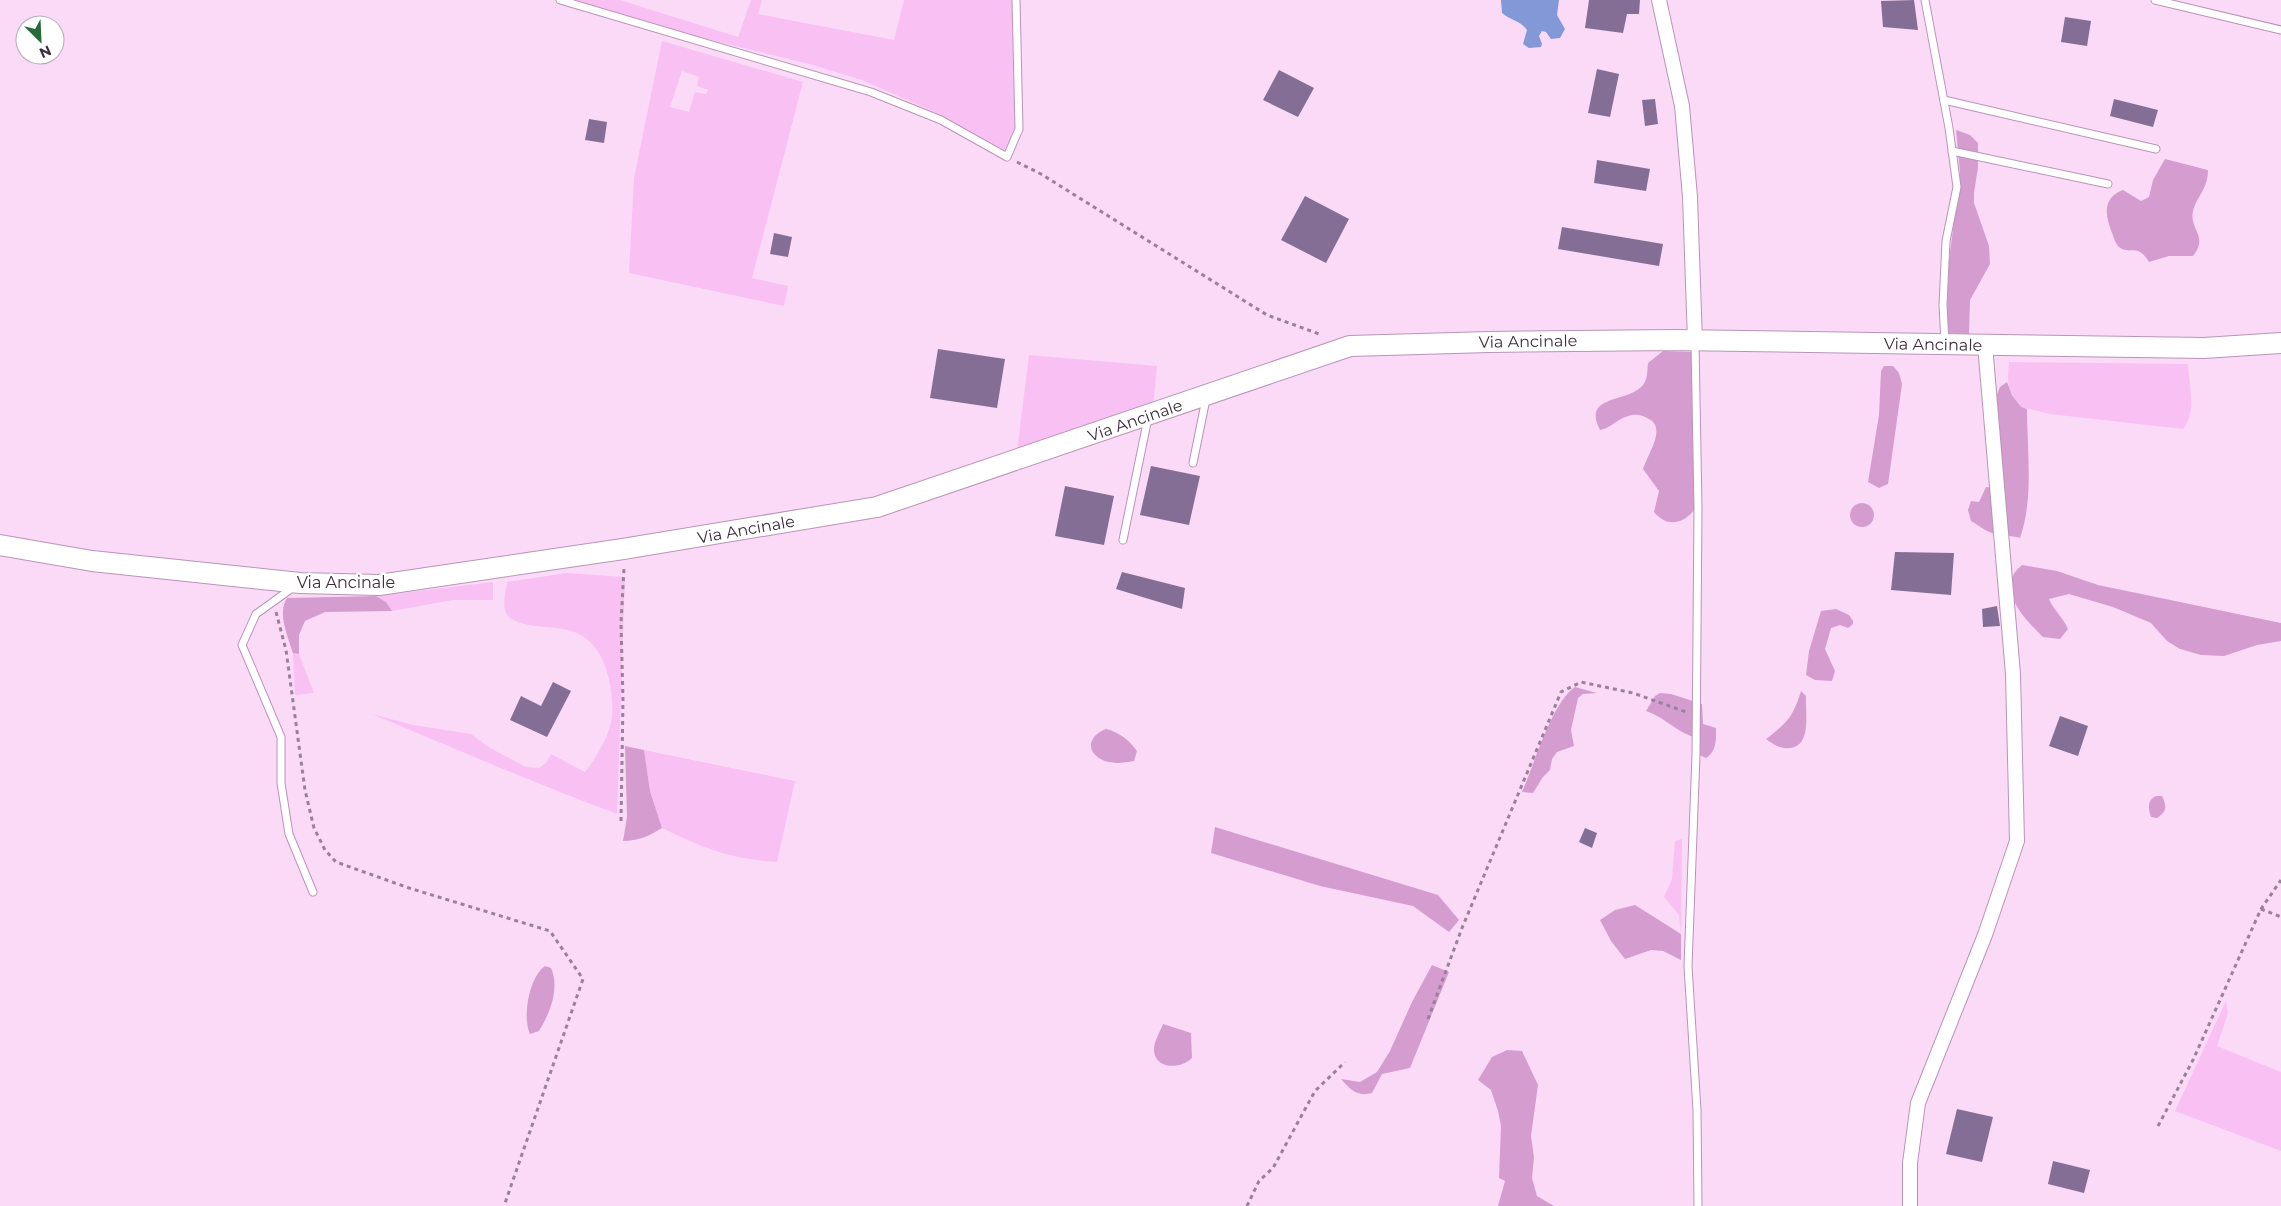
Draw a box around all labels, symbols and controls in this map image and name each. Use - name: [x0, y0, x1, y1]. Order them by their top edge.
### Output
- north arrow: [15, 15, 65, 65]
- text: N: [36, 41, 54, 62]
- street label: Via Ancinale: [1479, 331, 1577, 352]
- street label: Via Ancinale: [1884, 334, 1982, 355]
- street label: Via Ancinale: [1085, 395, 1185, 445]
- street label: Via Ancinale: [696, 512, 796, 547]
- street label: Via Ancinale: [297, 573, 395, 592]

